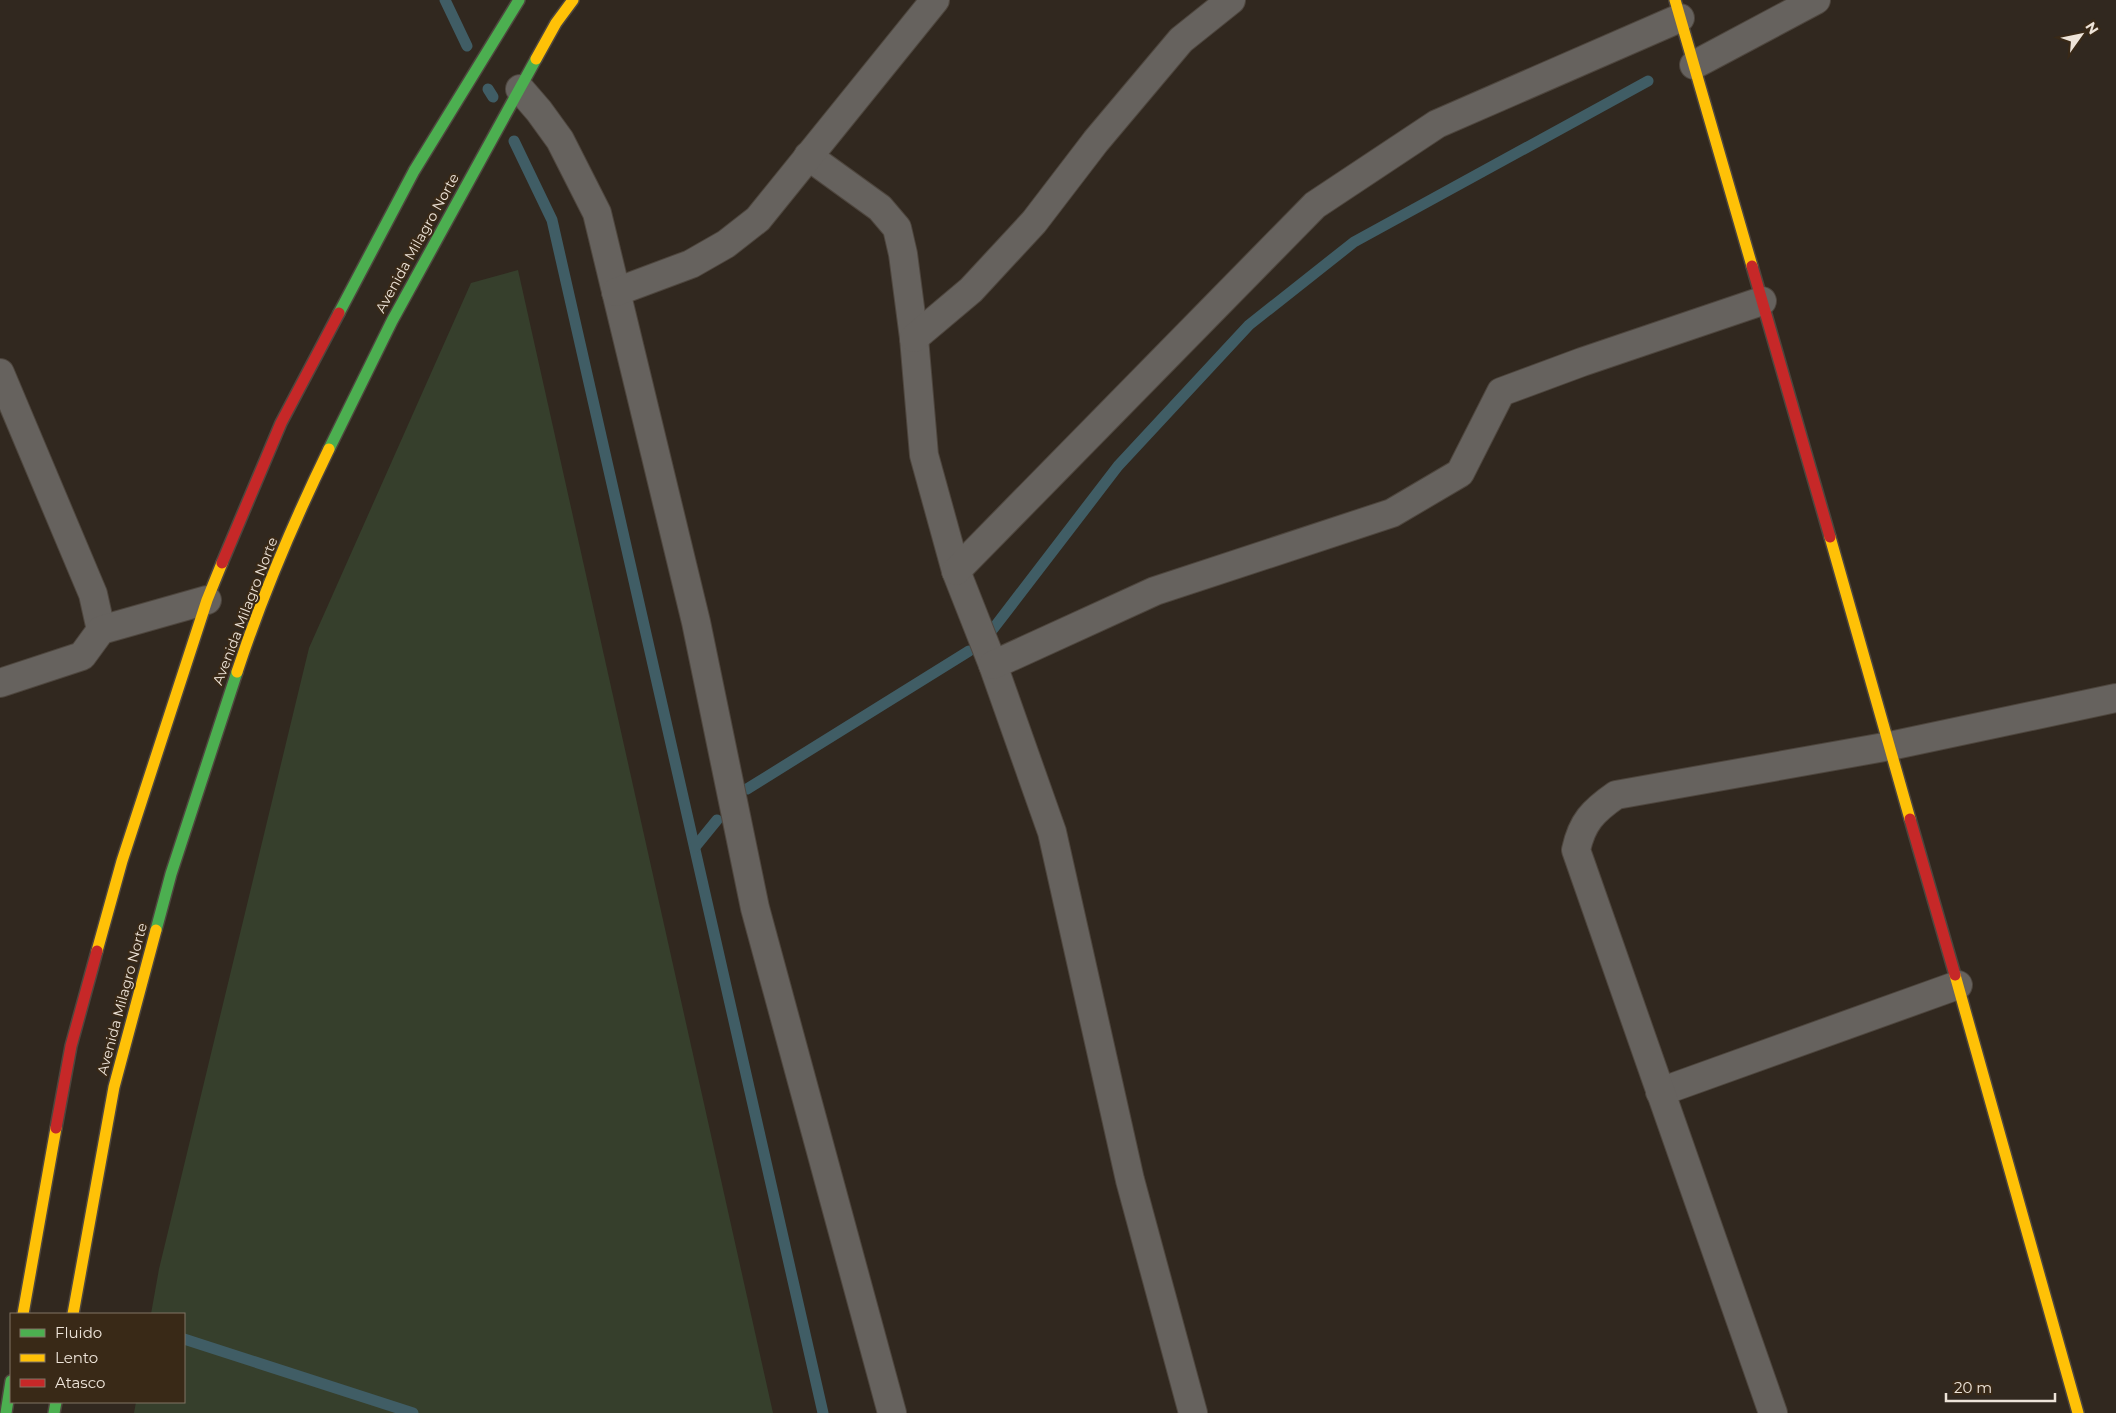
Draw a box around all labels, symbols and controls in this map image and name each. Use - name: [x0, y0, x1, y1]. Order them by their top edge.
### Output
- north arrow: [2056, 10, 2106, 60]
- text: N: [2081, 18, 2103, 38]
- street label: Avenida Milagro Norte: [371, 170, 463, 316]
- street label: Avenida Milagro Norte: [209, 535, 281, 687]
- street label: Avenida Milagro Norte: [93, 921, 151, 1077]
- legend: [10, 1313, 185, 1403]
- text: Fluido: [55, 1323, 102, 1342]
- text: Lento: [55, 1348, 98, 1367]
- scale bar: [1946, 1370, 2055, 1402]
- text: Atasco: [55, 1373, 105, 1392]
- text: 20 m: [1954, 1378, 1992, 1397]

